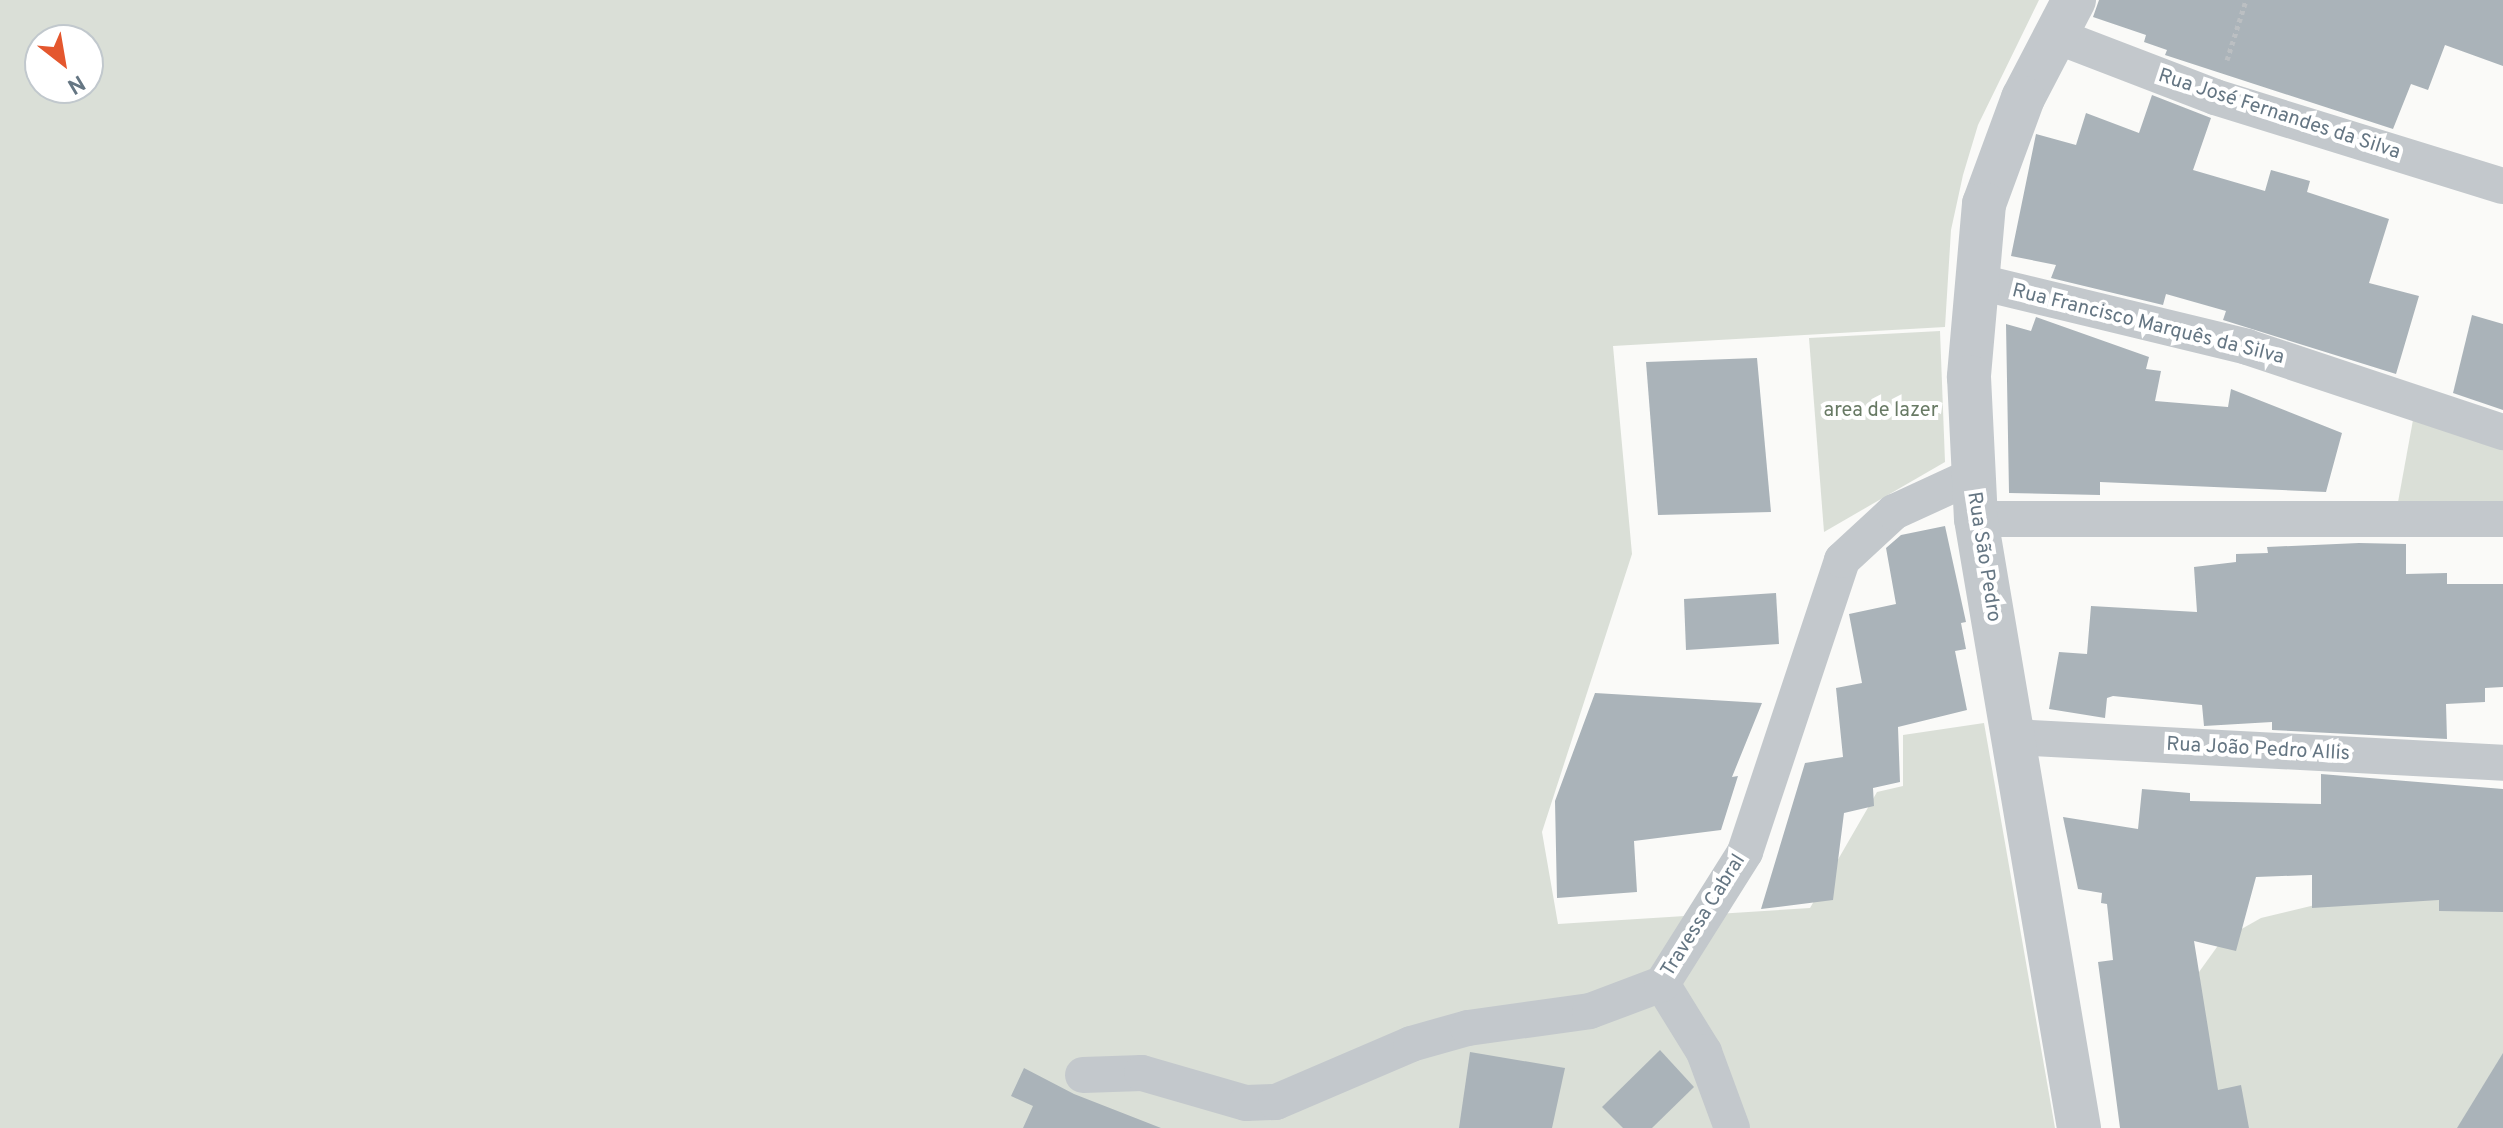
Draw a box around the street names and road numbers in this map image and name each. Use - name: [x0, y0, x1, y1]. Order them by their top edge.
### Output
- street label: Rua José Fernandes da Silva: [2155, 64, 2403, 166]
- street label: Rua Francisco Marquês da Silva: [2009, 280, 2287, 370]
- street label: Rua São Pedro: [1961, 490, 2005, 624]
- street label: Rua João Pedro Allis: [2165, 733, 2351, 767]
- street label: Travessa Cabral: [1657, 850, 1751, 982]

